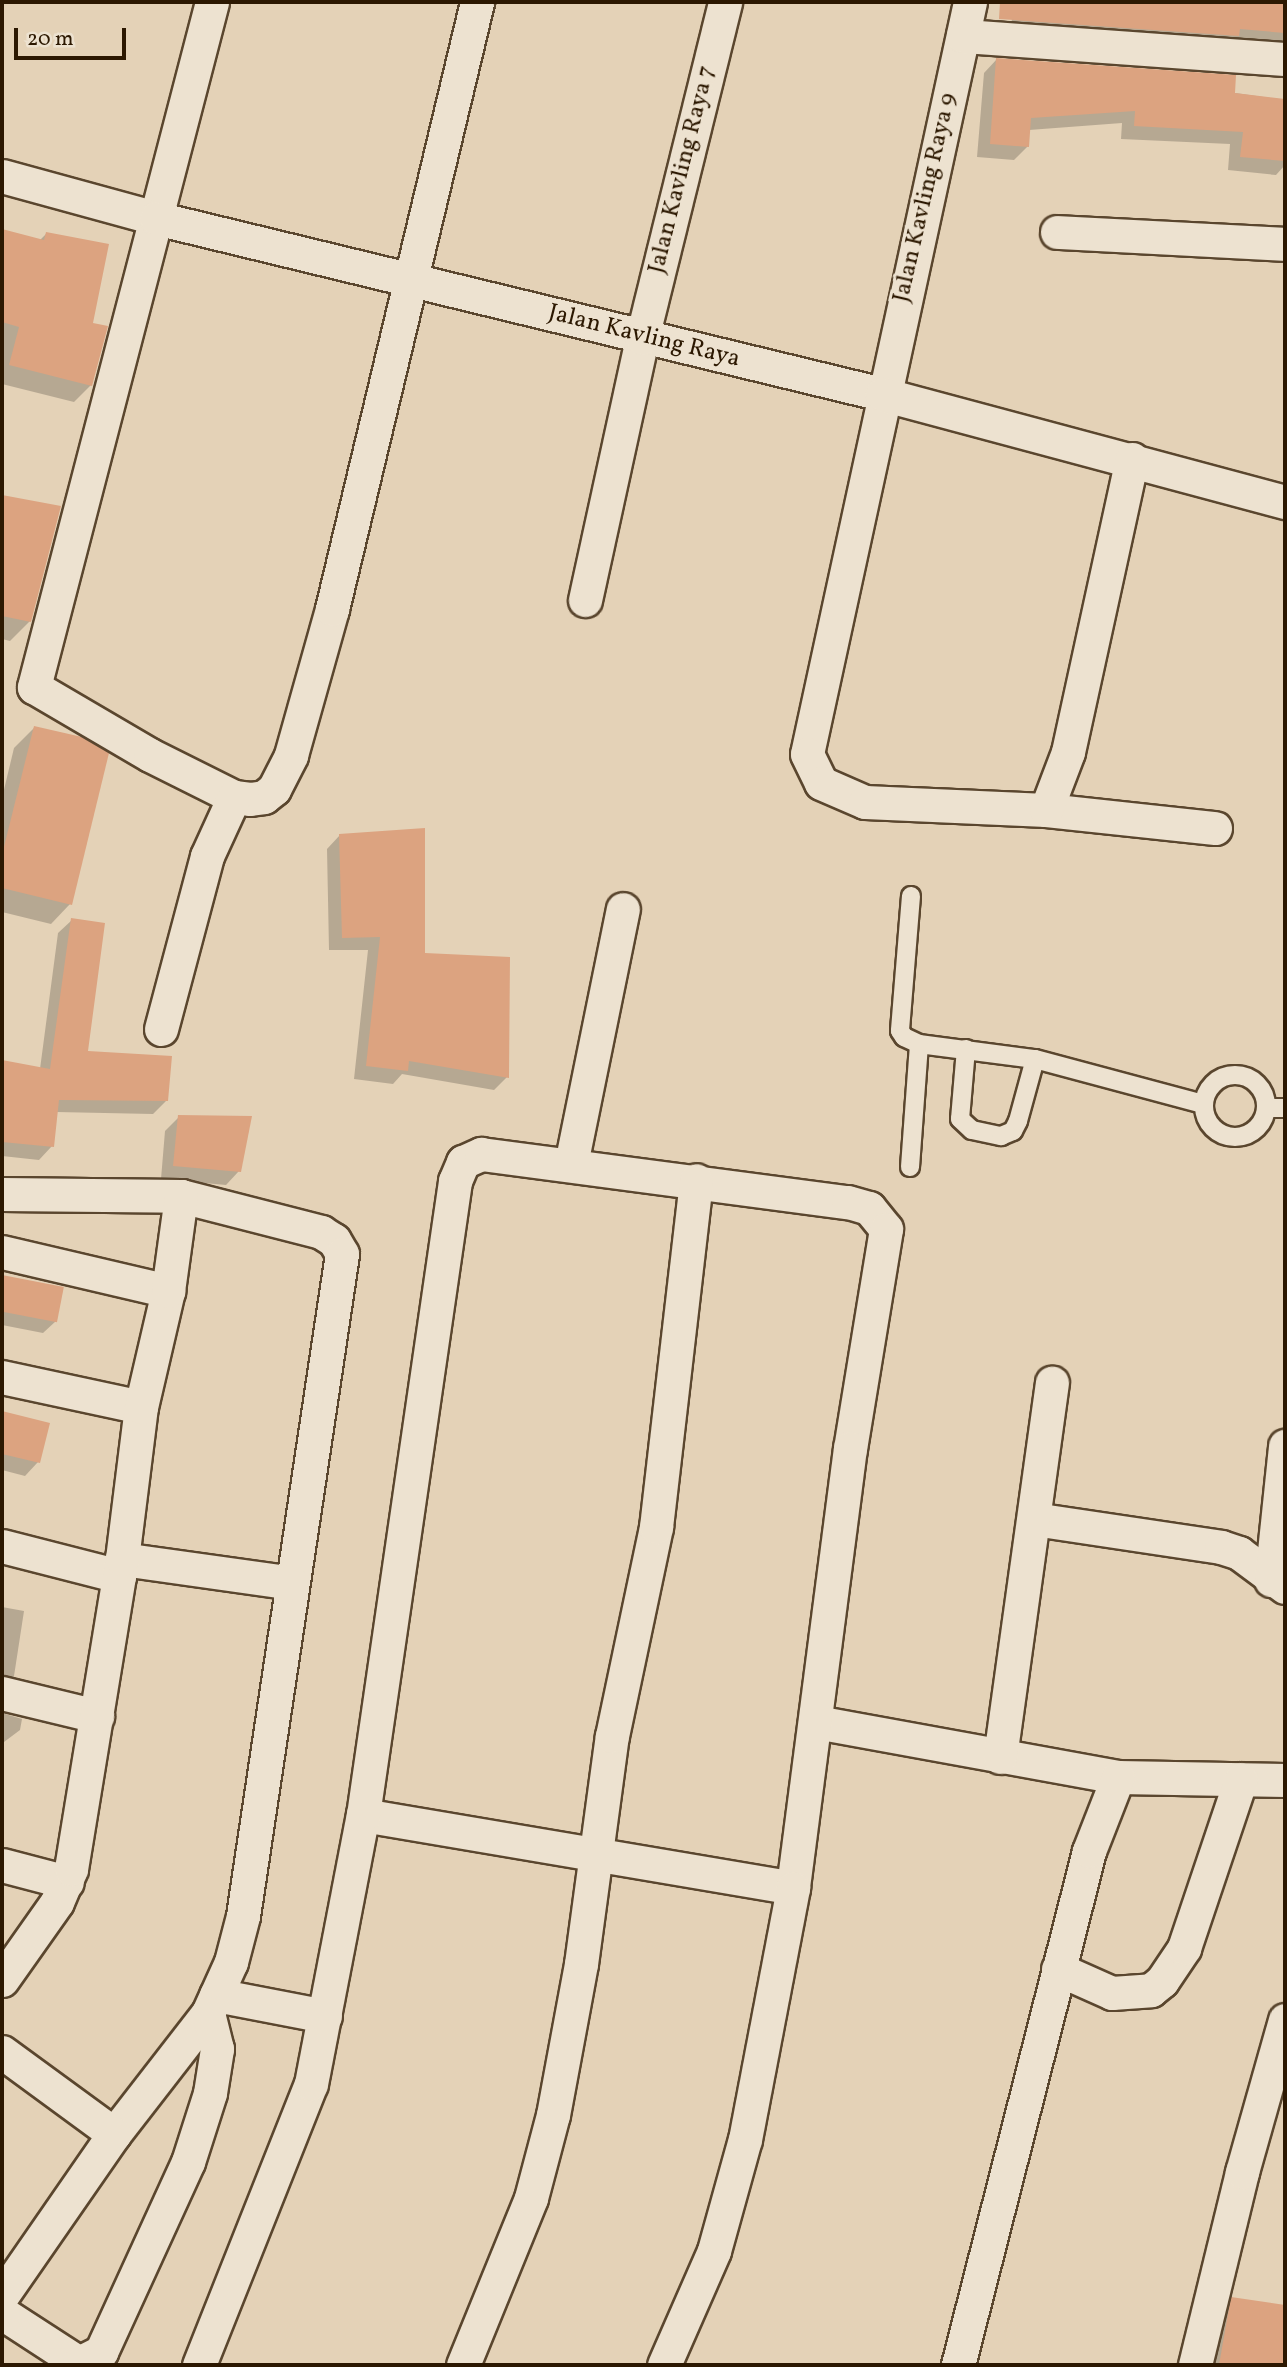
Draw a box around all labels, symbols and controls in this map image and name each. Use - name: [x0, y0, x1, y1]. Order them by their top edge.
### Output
- scale bar: [18, 14, 130, 58]
- text: 20 m: [27, 25, 73, 54]
- street label: Jalan Kavling Raya 7: [643, 63, 723, 277]
- street label: Jalan Kavling Raya 9: [888, 91, 964, 305]
- street label: Jalan Kavling Raya: [545, 299, 743, 375]

